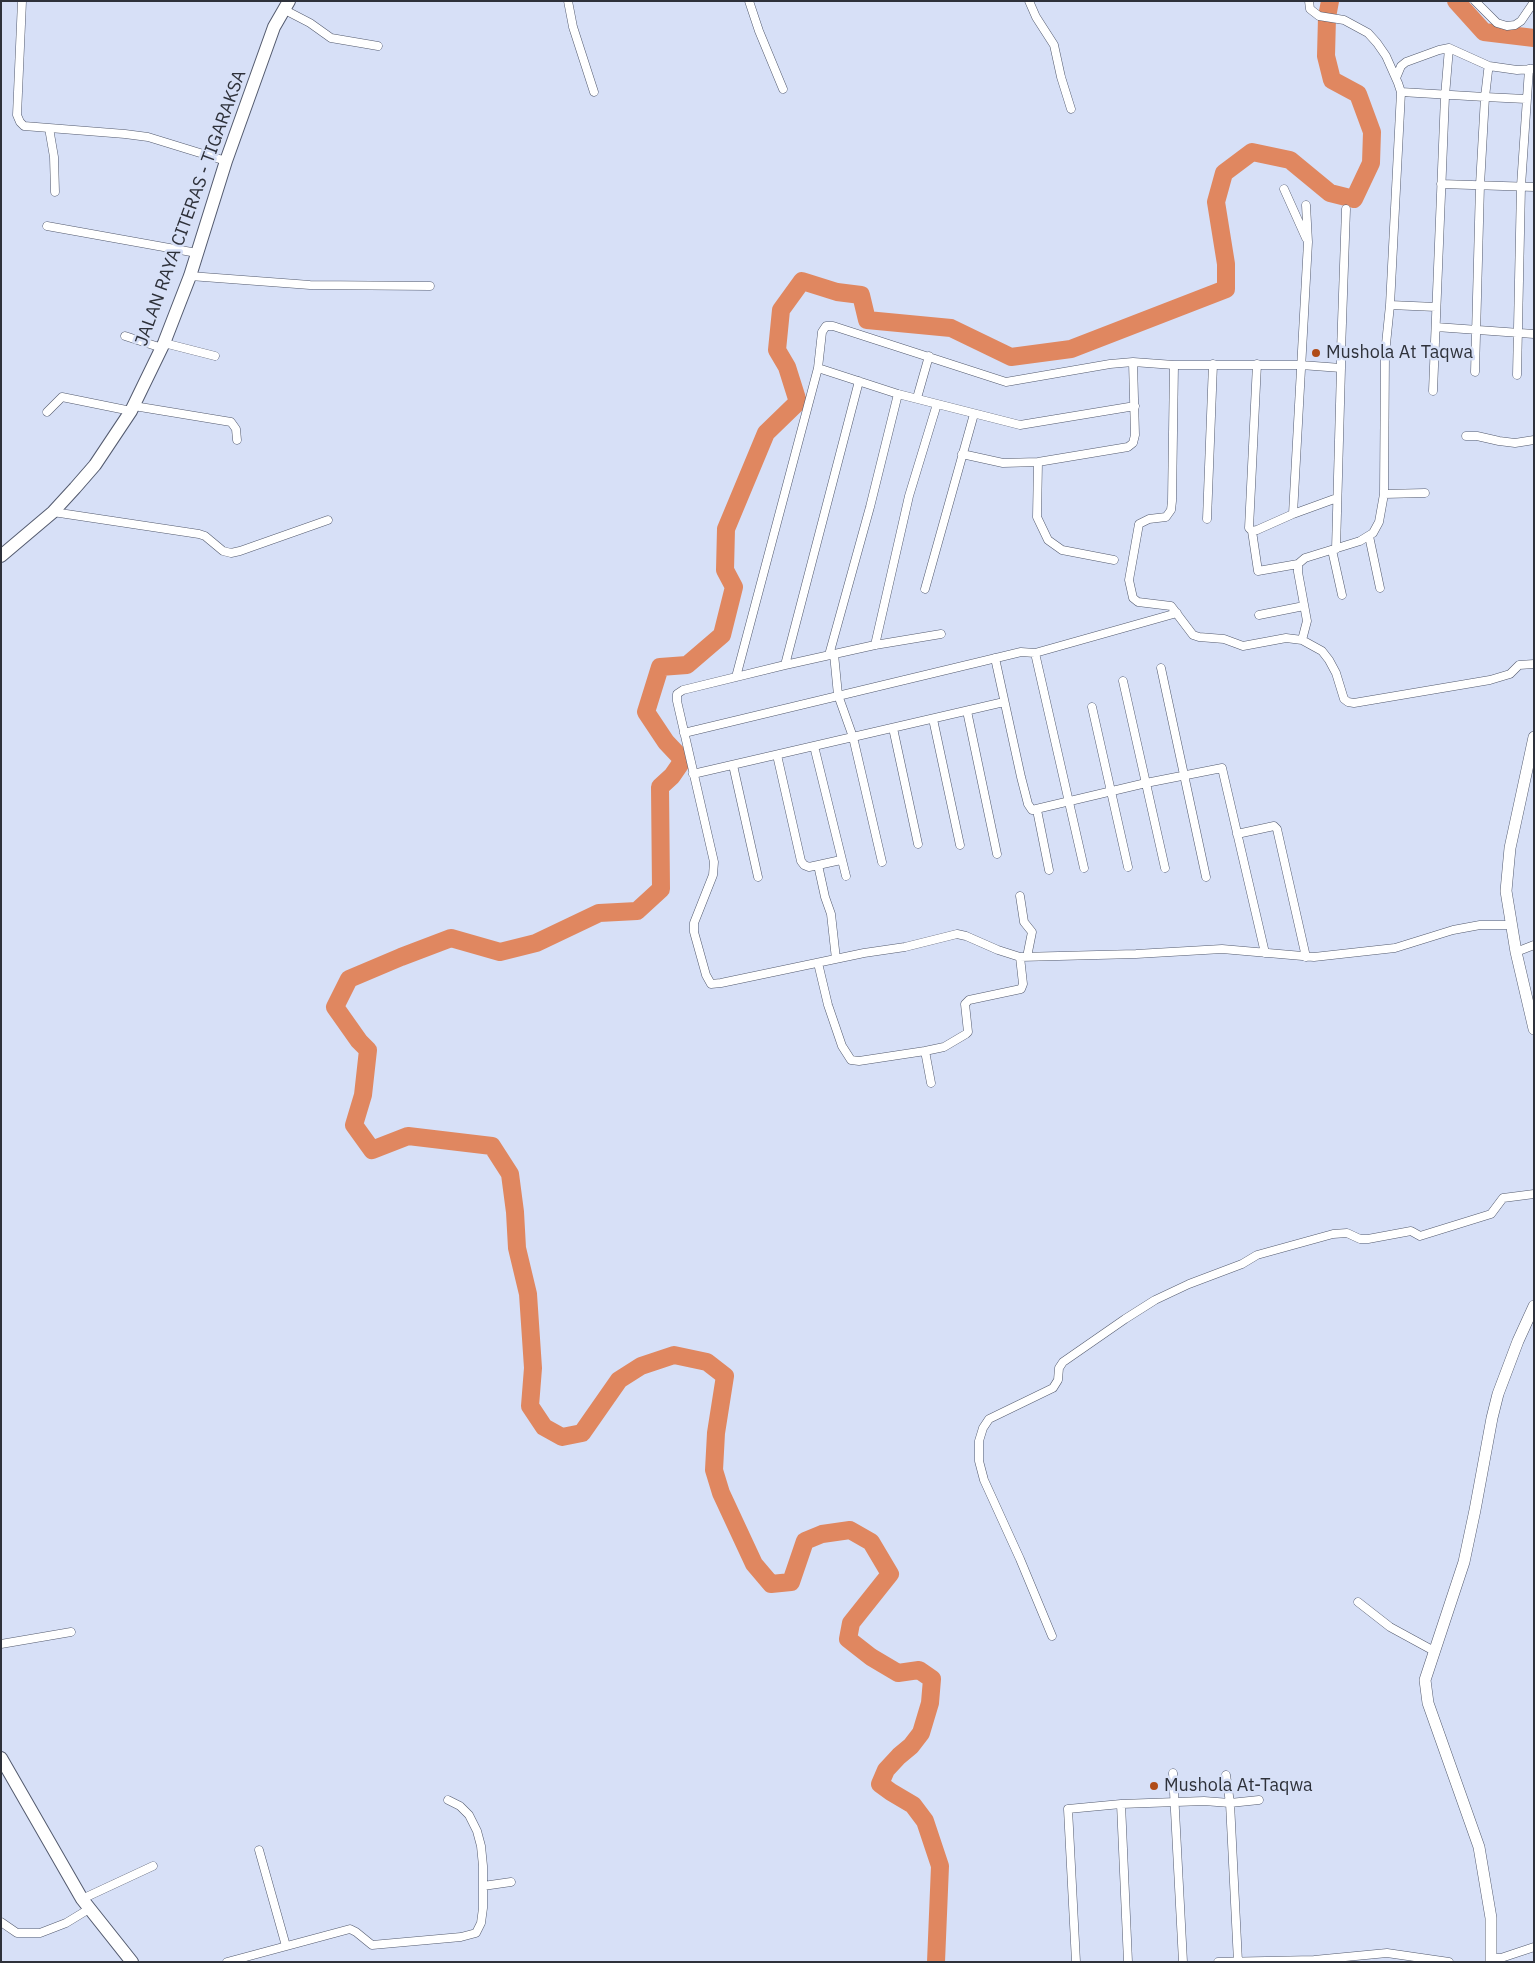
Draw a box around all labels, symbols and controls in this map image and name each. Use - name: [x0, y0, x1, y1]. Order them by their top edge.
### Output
- street label: JALAN RAYA CITERAS - TIGARAKSA: [131, 67, 251, 349]
- place label: Mushola At Taqwa: [1326, 342, 1473, 364]
- marker: Mushola At Taqwa: [1310, 347, 1322, 359]
- place label: Mushola At-Taqwa: [1164, 1775, 1313, 1797]
- marker: Mushola At-Taqwa: [1148, 1780, 1160, 1792]

